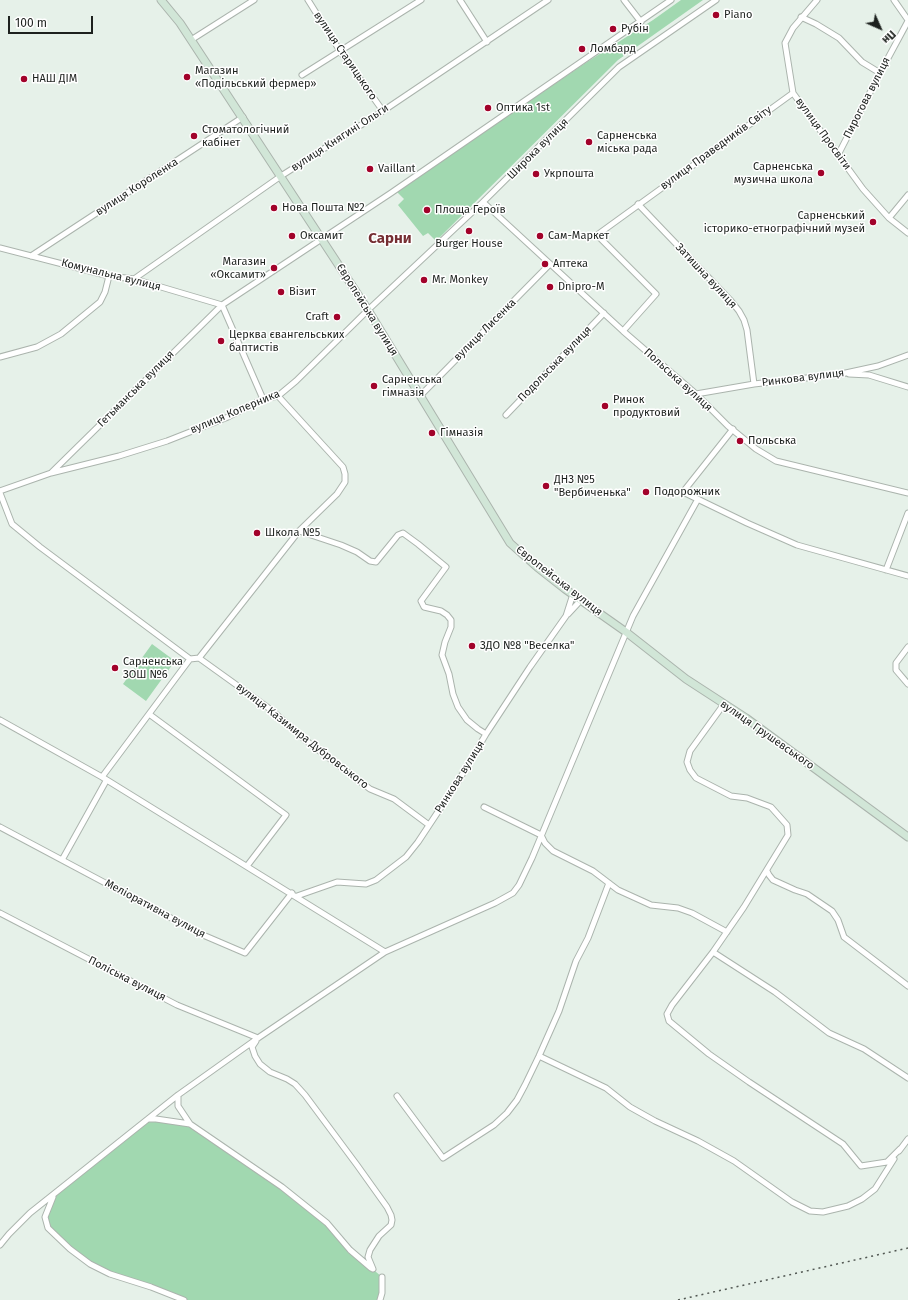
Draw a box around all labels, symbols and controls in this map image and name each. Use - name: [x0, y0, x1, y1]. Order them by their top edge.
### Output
- scale bar: [10, 8, 95, 34]
- place label: Piano: [724, 8, 752, 22]
- north arrow: [860, 8, 900, 48]
- street label: вулиця Старицького: [310, 9, 380, 103]
- marker: Piano: [711, 10, 721, 20]
- text: 100 m: [15, 16, 47, 30]
- place label: Рубін: [621, 22, 649, 36]
- marker: Рубін: [608, 24, 618, 34]
- text: Пн: [879, 27, 898, 46]
- place label: Ломбард: [590, 42, 636, 56]
- marker: Ломбард: [577, 44, 587, 54]
- street label: Пирогова вулиця: [841, 55, 893, 141]
- place label: Магазин «Подільський фермер»: [195, 64, 316, 90]
- place label: НАШ ДІМ: [32, 72, 77, 86]
- marker: Магазин «Подільський фермер»: [182, 72, 192, 82]
- marker: НАШ ДІМ: [19, 74, 29, 84]
- street label: вулиця Просвіти: [792, 95, 854, 173]
- place label: Оптика 1st: [496, 101, 550, 115]
- street label: вулиця Княгині Ольги: [289, 102, 391, 174]
- marker: Оптика 1st: [483, 103, 493, 113]
- street label: вулиця Праведників Світу: [658, 103, 774, 193]
- street label: Широка вулиця: [505, 116, 571, 182]
- place label: Стоматологічний кабінет: [202, 123, 289, 149]
- place label: Сарненська міська рада: [597, 129, 657, 155]
- marker: Стоматологічний кабінет: [189, 131, 199, 141]
- marker: Сарненська міська рада: [584, 137, 594, 147]
- street label: вулиця Короленка: [93, 155, 181, 219]
- place label: Сарненська музична школа: [734, 160, 813, 186]
- place label: Vaillant: [378, 162, 416, 176]
- marker: Vaillant: [365, 164, 375, 174]
- place label: Укрпошта: [544, 167, 594, 181]
- marker: Сарненська музична школа: [816, 168, 826, 178]
- marker: Укрпошта: [531, 169, 541, 179]
- place label: Нова Пошта №2: [282, 201, 365, 215]
- marker: Нова Пошта №2: [269, 203, 279, 213]
- place label: Площа Героїв: [435, 203, 506, 217]
- marker: Площа Героїв: [422, 205, 432, 215]
- place label: Сарненський історико-етнографічний музей: [704, 209, 865, 235]
- marker: Сарненський історико-етнографічний музей: [868, 217, 878, 227]
- marker: Burger House: [464, 226, 474, 236]
- place label: Оксамит: [300, 229, 343, 243]
- place label: Сам-Маркет: [548, 229, 609, 243]
- district label: Сарни: [368, 230, 412, 248]
- marker: Оксамит: [287, 231, 297, 241]
- marker: Сам-Маркет: [535, 231, 545, 241]
- place label: Burger House: [435, 237, 503, 251]
- street label: Затишна вулиця: [673, 241, 739, 311]
- place label: Магазин «Оксамит»: [210, 255, 266, 281]
- street label: Комунальна вулиця: [60, 256, 162, 294]
- place label: Аптека: [553, 257, 588, 271]
- marker: Аптека: [540, 259, 550, 269]
- street label: Європейська вулиця: [333, 261, 401, 359]
- marker: Магазин «Оксамит»: [269, 263, 279, 273]
- place label: Mr. Monkey: [432, 273, 488, 287]
- marker: Mr. Monkey: [419, 275, 429, 285]
- place label: Dnipro-M: [558, 280, 604, 294]
- marker: Dnipro-M: [545, 282, 555, 292]
- place label: Візит: [289, 285, 316, 299]
- marker: Візит: [276, 287, 286, 297]
- street label: вулиця Лисенка: [451, 296, 519, 364]
- place label: Craft: [306, 310, 329, 324]
- marker: Craft: [332, 312, 342, 322]
- street label: Подольська вулиця: [515, 323, 595, 405]
- place label: Церква євангельських баптистів: [229, 328, 344, 354]
- marker: Церква євангельських баптистів: [216, 336, 226, 346]
- street label: Польська вулиця: [641, 346, 715, 414]
- street label: Гетьманська вулиця: [95, 348, 177, 430]
- street label: Ринкова вулиця: [761, 366, 845, 390]
- place label: Сарненська гімназія: [382, 373, 442, 399]
- marker: Сарненська гімназія: [369, 381, 379, 391]
- street label: вулиця Коперника: [188, 387, 282, 437]
- place label: Ринок продуктовий: [613, 393, 680, 419]
- marker: Ринок продуктовий: [600, 401, 610, 411]
- place label: Гімназія: [440, 426, 483, 440]
- marker: Гімназія: [427, 428, 437, 438]
- place label: Польська: [748, 434, 796, 448]
- marker: Польська: [735, 436, 745, 446]
- place label: ДНЗ №5 "Вербиченька": [554, 473, 631, 499]
- marker: ДНЗ №5 "Вербиченька": [541, 481, 551, 491]
- place label: Подорожник: [654, 485, 720, 499]
- marker: Подорожник: [641, 487, 651, 497]
- place label: Школа №5: [265, 526, 320, 540]
- marker: Школа №5: [252, 528, 262, 538]
- street label: Європейська вулиця: [513, 543, 605, 619]
- place label: ЗДО №8 "Веселка": [480, 639, 574, 653]
- marker: ЗДО №8 "Веселка": [467, 641, 477, 651]
- place label: Сарненська ЗОШ №6: [123, 655, 183, 681]
- marker: Сарненська ЗОШ №6: [110, 663, 120, 673]
- street label: вулиця Казимира Дубровського: [233, 680, 371, 792]
- street label: вулиця Грушевського: [717, 697, 817, 773]
- street label: Ринкова вулиця: [432, 738, 488, 816]
- street label: Меліоративна вулиця: [102, 877, 208, 941]
- street label: Поліська вулиця: [86, 954, 168, 1004]

